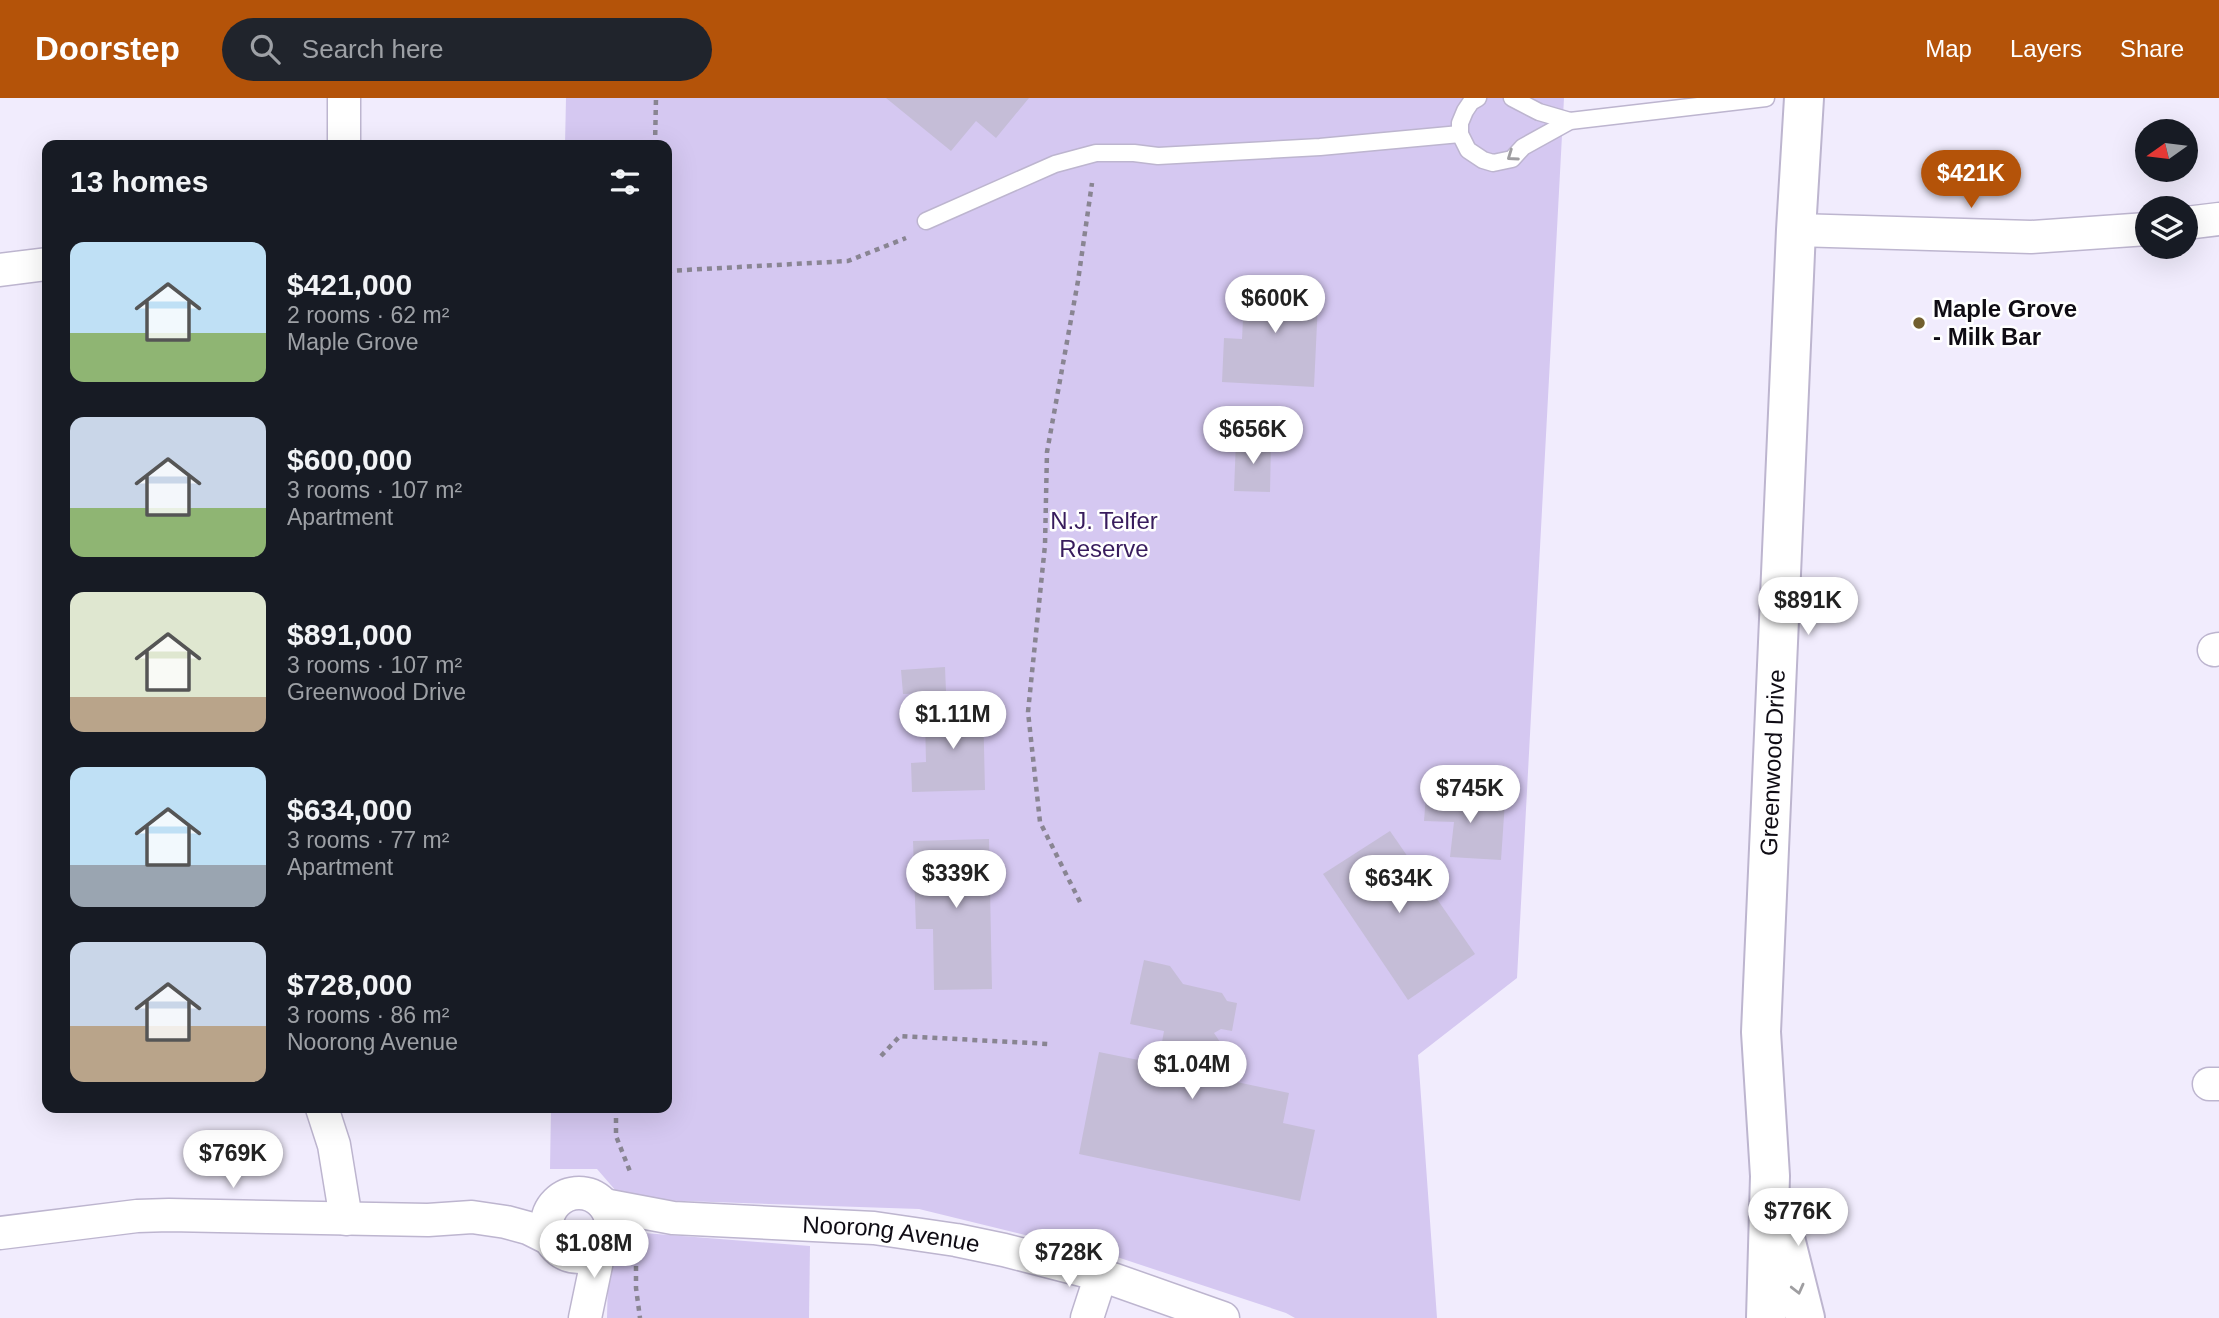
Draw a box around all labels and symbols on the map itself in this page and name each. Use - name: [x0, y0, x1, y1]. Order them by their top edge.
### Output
- north arrow: [2135, 119, 2198, 182]
- one-way arrow: [1507, 147, 1520, 160]
- pin: $421K: [1922, 150, 2020, 210]
- pin: $600K: [1226, 275, 1324, 335]
- place label: Maple Grove - Milk Bar: [1933, 295, 2077, 350]
- marker: Maple Grove - Milk Bar: [1911, 315, 1927, 331]
- pin: $656K: [1204, 406, 1302, 466]
- park label: N.J. Telfer Reserve: [1050, 507, 1158, 562]
- pin: $891K: [1759, 578, 1857, 637]
- street label: Greenwood Drive: [1755, 669, 1790, 857]
- pin: $1.11M: [896, 692, 1010, 751]
- pin: $745K: [1421, 766, 1519, 825]
- pin: $339K: [907, 850, 1005, 910]
- pin: $634K: [1350, 856, 1448, 915]
- pin: $1.04M: [1135, 1042, 1249, 1101]
- pin: $769K: [184, 1130, 282, 1190]
- pin: $776K: [1749, 1188, 1847, 1248]
- street label: Noorong Avenue: [802, 1210, 982, 1258]
- pin: $1.08M: [537, 1220, 651, 1280]
- pin: $728K: [1020, 1230, 1118, 1289]
- one-way arrow: [1790, 1283, 1804, 1295]

